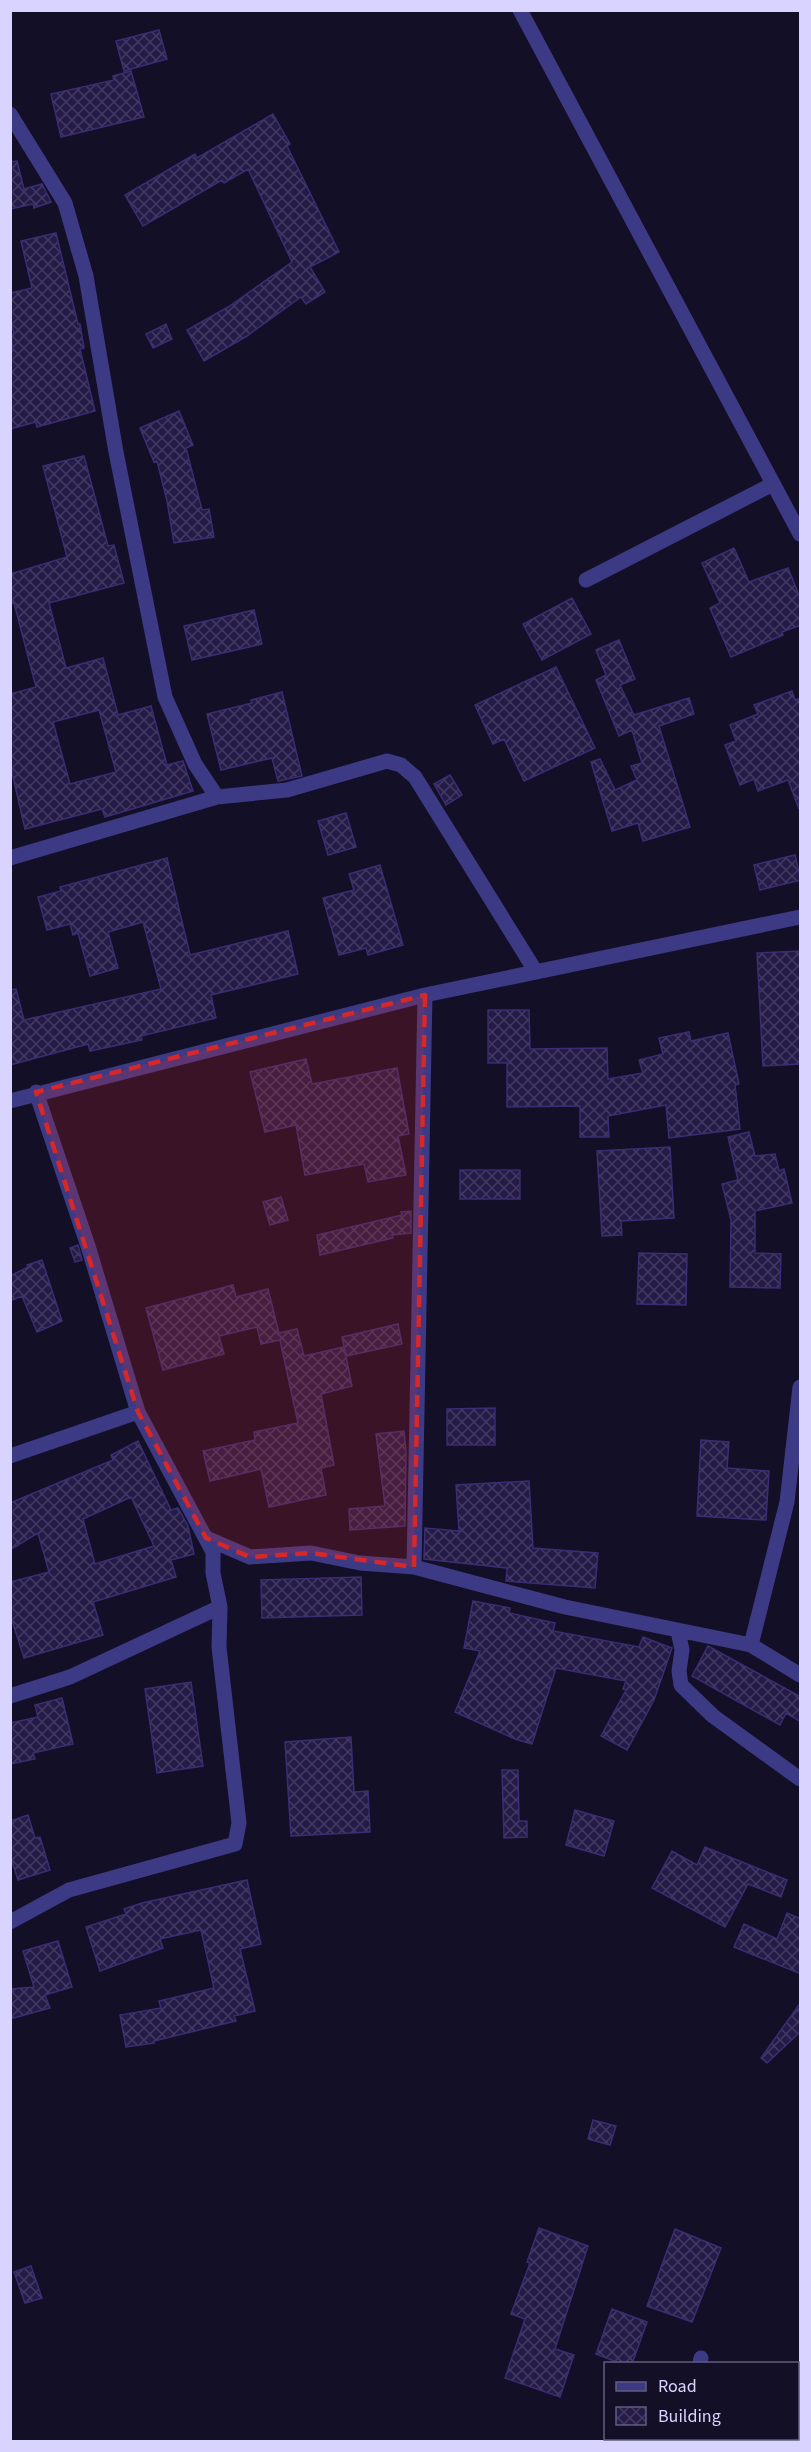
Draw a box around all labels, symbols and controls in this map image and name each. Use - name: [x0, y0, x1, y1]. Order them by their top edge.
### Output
- legend: [604, 2362, 799, 2440]
- text: Road: [658, 2374, 697, 2399]
- text: Building: [658, 2404, 721, 2429]

